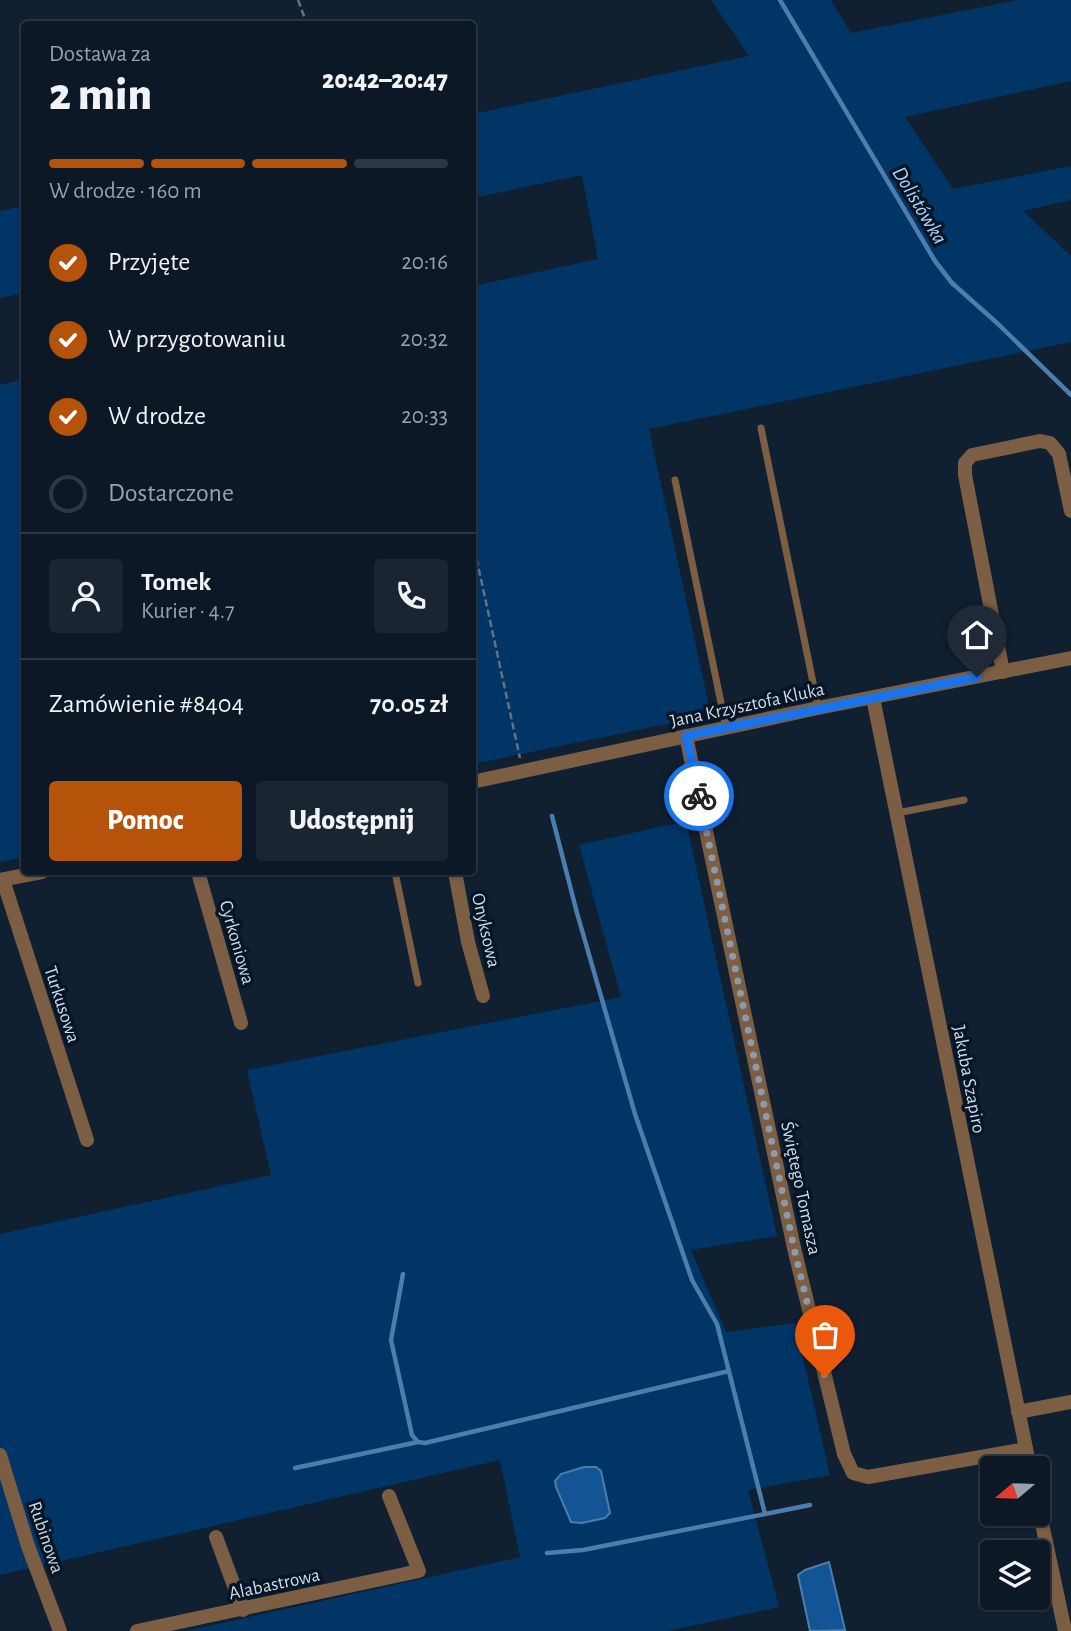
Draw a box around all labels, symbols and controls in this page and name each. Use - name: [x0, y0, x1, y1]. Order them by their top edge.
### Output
- text: Dostawa za: [49, 43, 151, 66]
- text: 20:42–20:47: [322, 67, 448, 93]
- text: 2 min: [49, 72, 152, 118]
- water label: Dolistówka: [888, 163, 951, 248]
- text: W drodze · 160 m: [49, 180, 202, 203]
- icon: check: [49, 244, 87, 282]
- text: Przyjęte: [108, 249, 190, 275]
- text: 20:16: [401, 251, 448, 274]
- icon: check: [49, 321, 87, 359]
- text: W przygotowaniu: [108, 326, 286, 352]
- text: 20:32: [400, 328, 448, 351]
- icon: check: [49, 398, 87, 436]
- text: W drodze: [108, 403, 206, 429]
- text: 20:33: [401, 405, 448, 428]
- text: Dostarczone: [108, 480, 234, 506]
- button: person: [49, 559, 123, 633]
- button: phone: [374, 559, 448, 633]
- text: Tomek: [141, 569, 211, 595]
- text: Kurier · 4.7: [141, 600, 235, 623]
- pin: [947, 605, 1007, 677]
- icon: home: [958, 616, 996, 654]
- street label: Jana Krzysztofa Kluka: [669, 680, 826, 731]
- text: Zamówienie #8404: [49, 691, 244, 717]
- text: 70.05 zł: [370, 691, 448, 717]
- courier: [664, 761, 734, 831]
- icon: bike: [680, 777, 718, 815]
- button: Pomoc: [49, 781, 242, 861]
- button: Udostępnij: [256, 781, 448, 861]
- street label: Onyksowa: [468, 891, 503, 970]
- street label: Cyrkoniowa: [216, 898, 258, 987]
- street label: Turkusowa: [40, 964, 83, 1045]
- street label: Jakuba Szapiro: [949, 1024, 988, 1135]
- street label: Świętego Tomasza: [777, 1120, 826, 1257]
- pin: [795, 1305, 855, 1377]
- icon: bag: [806, 1316, 844, 1354]
- north arrow: [980, 1456, 1050, 1526]
- map controls: [980, 1456, 1050, 1610]
- street label: Rubinowa: [24, 1499, 67, 1576]
- button: layers: [980, 1540, 1050, 1610]
- street label: Alabastrowa: [227, 1566, 322, 1603]

